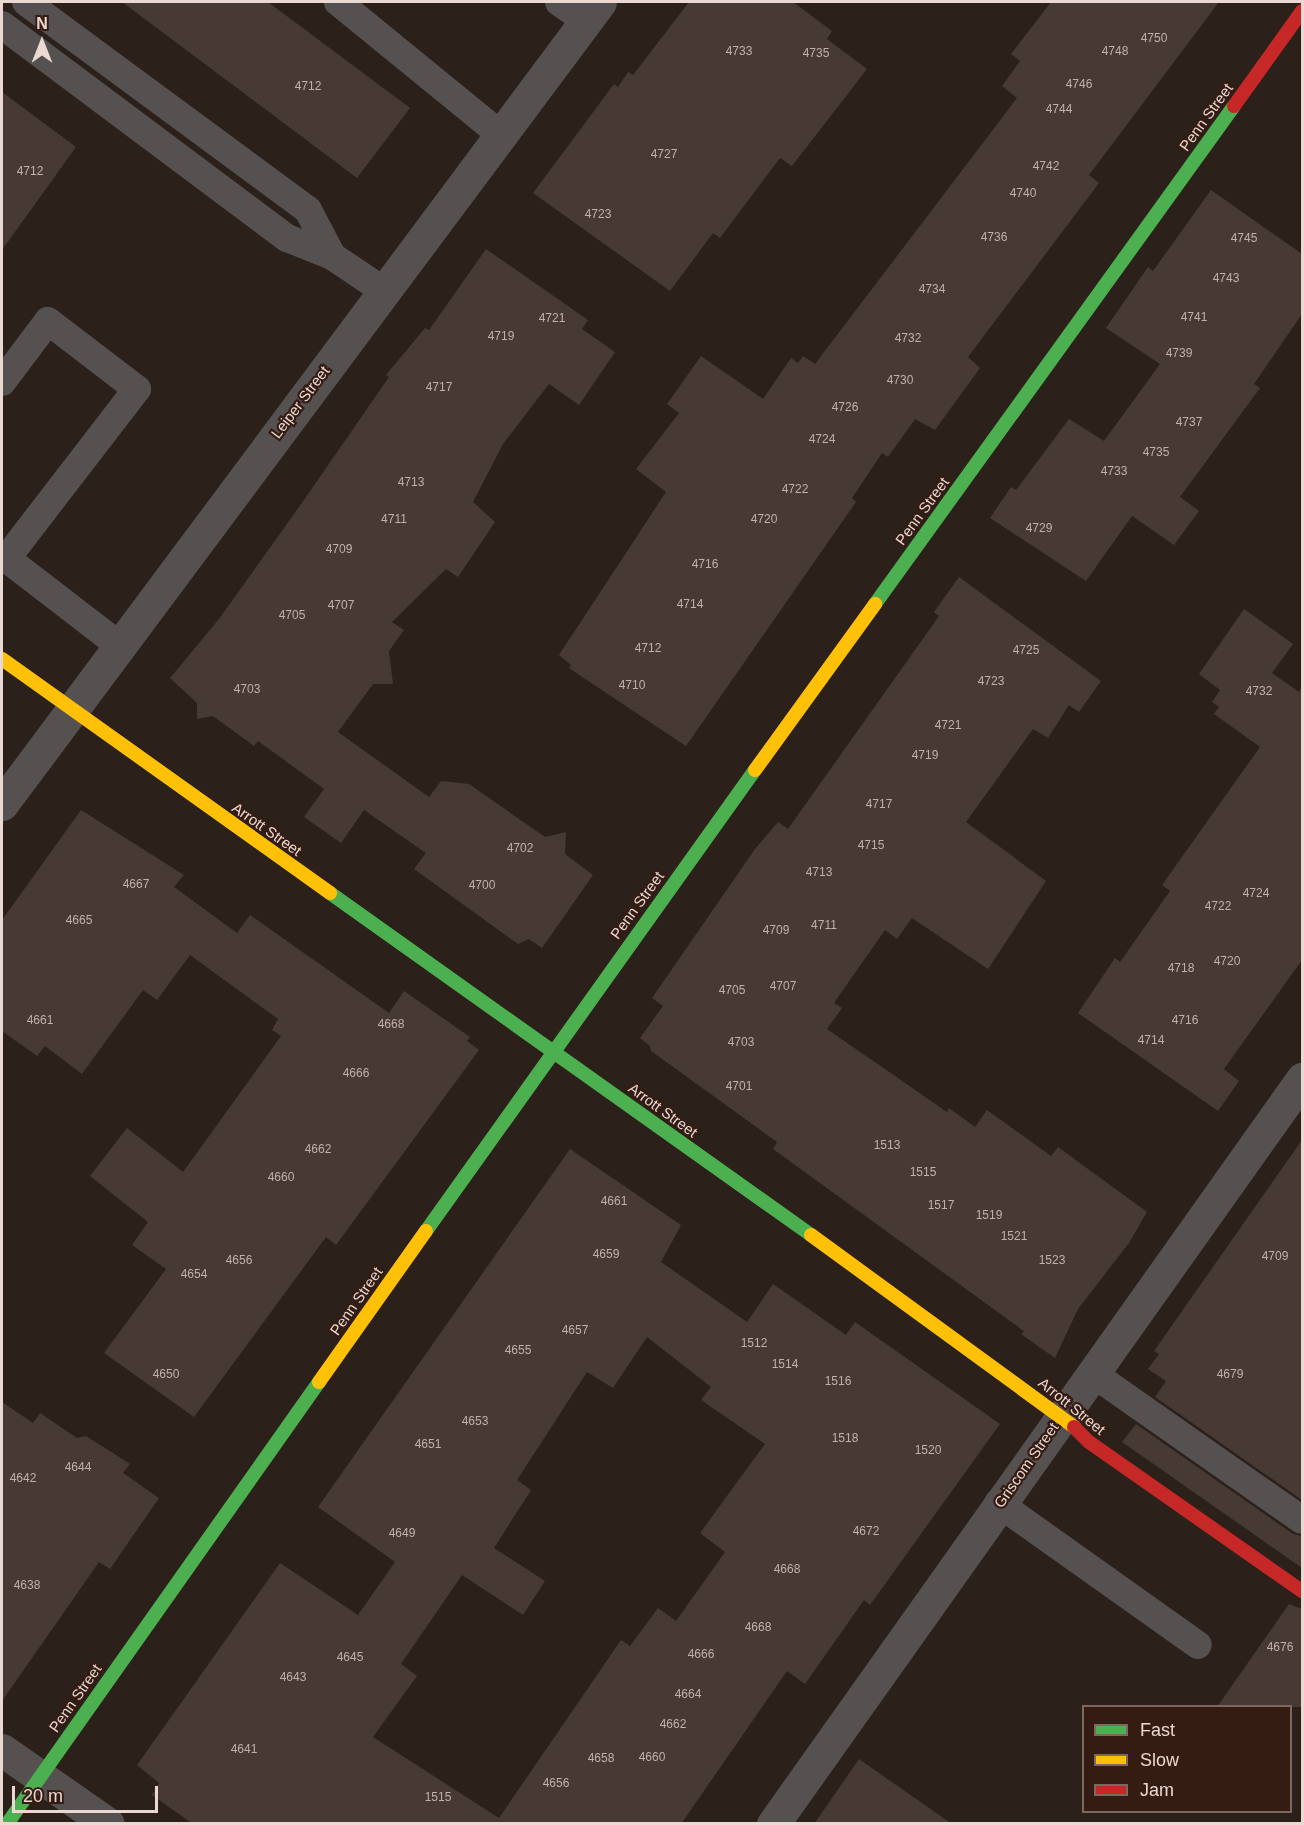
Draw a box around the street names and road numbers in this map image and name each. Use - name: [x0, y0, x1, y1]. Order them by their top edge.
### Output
- street label: Penn Street: [1175, 80, 1237, 154]
- street label: Leiper Street: [267, 362, 333, 442]
- street label: Penn Street: [891, 474, 953, 548]
- street label: Arrott Street: [229, 798, 305, 860]
- street label: Penn Street: [606, 868, 668, 942]
- street label: Arrott Street: [625, 1079, 701, 1141]
- street label: Penn Street: [326, 1263, 386, 1339]
- street label: Arrott Street: [1035, 1374, 1109, 1438]
- street label: Griscom Street: [990, 1419, 1062, 1511]
- street label: Penn Street: [45, 1660, 105, 1736]

